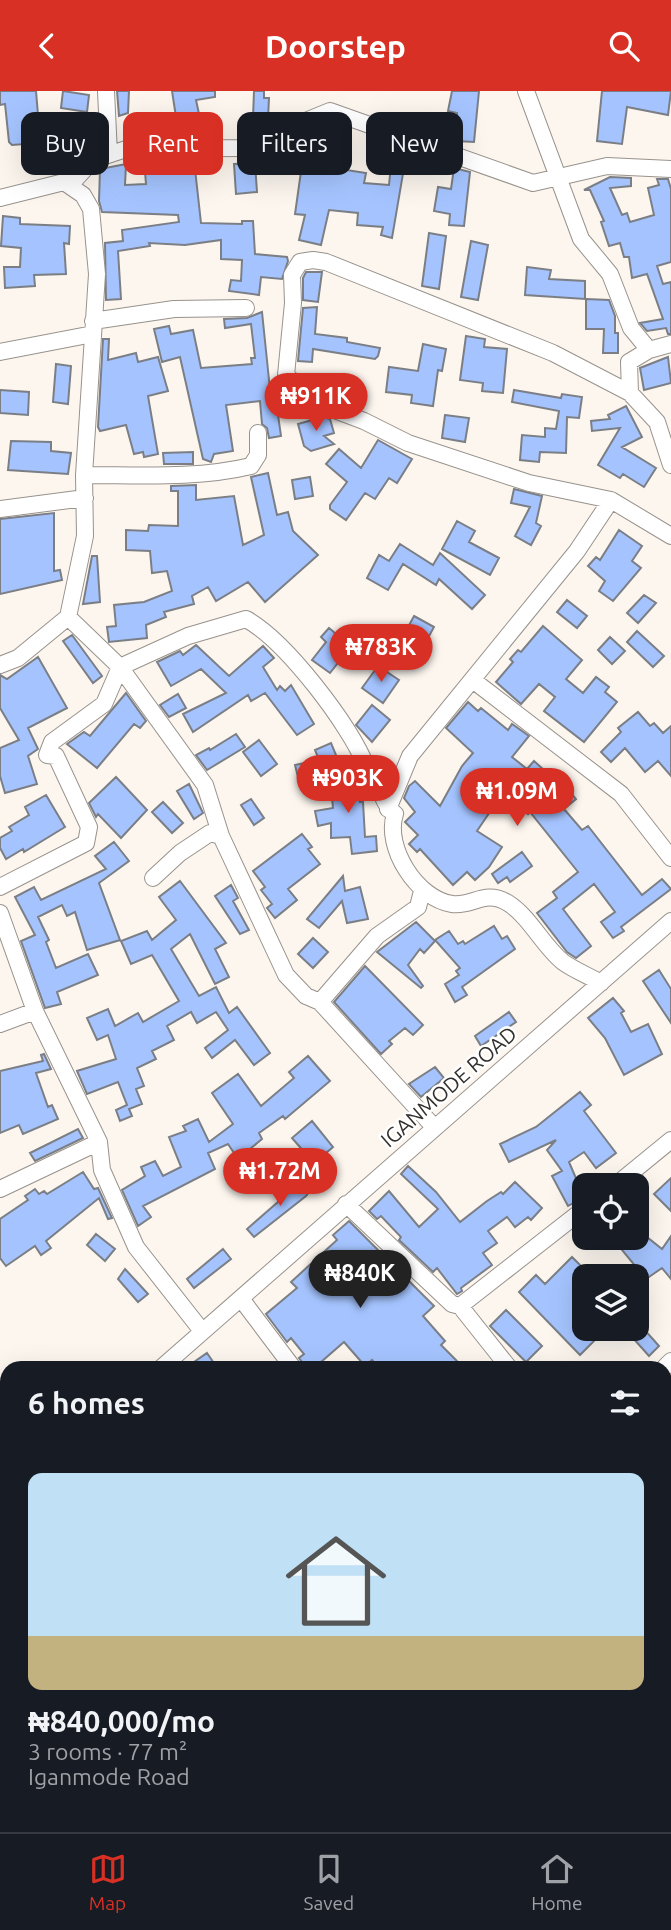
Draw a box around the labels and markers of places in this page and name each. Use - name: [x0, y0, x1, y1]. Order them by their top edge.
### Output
- pin: ₦911K: [267, 373, 365, 433]
- pin: ₦783K: [332, 625, 430, 684]
- pin: ₦903K: [299, 755, 397, 815]
- pin: ₦1.09M: [460, 769, 574, 828]
- pin: ₦1.72M: [223, 1149, 337, 1208]
- pin: ₦840K: [311, 1251, 409, 1310]

